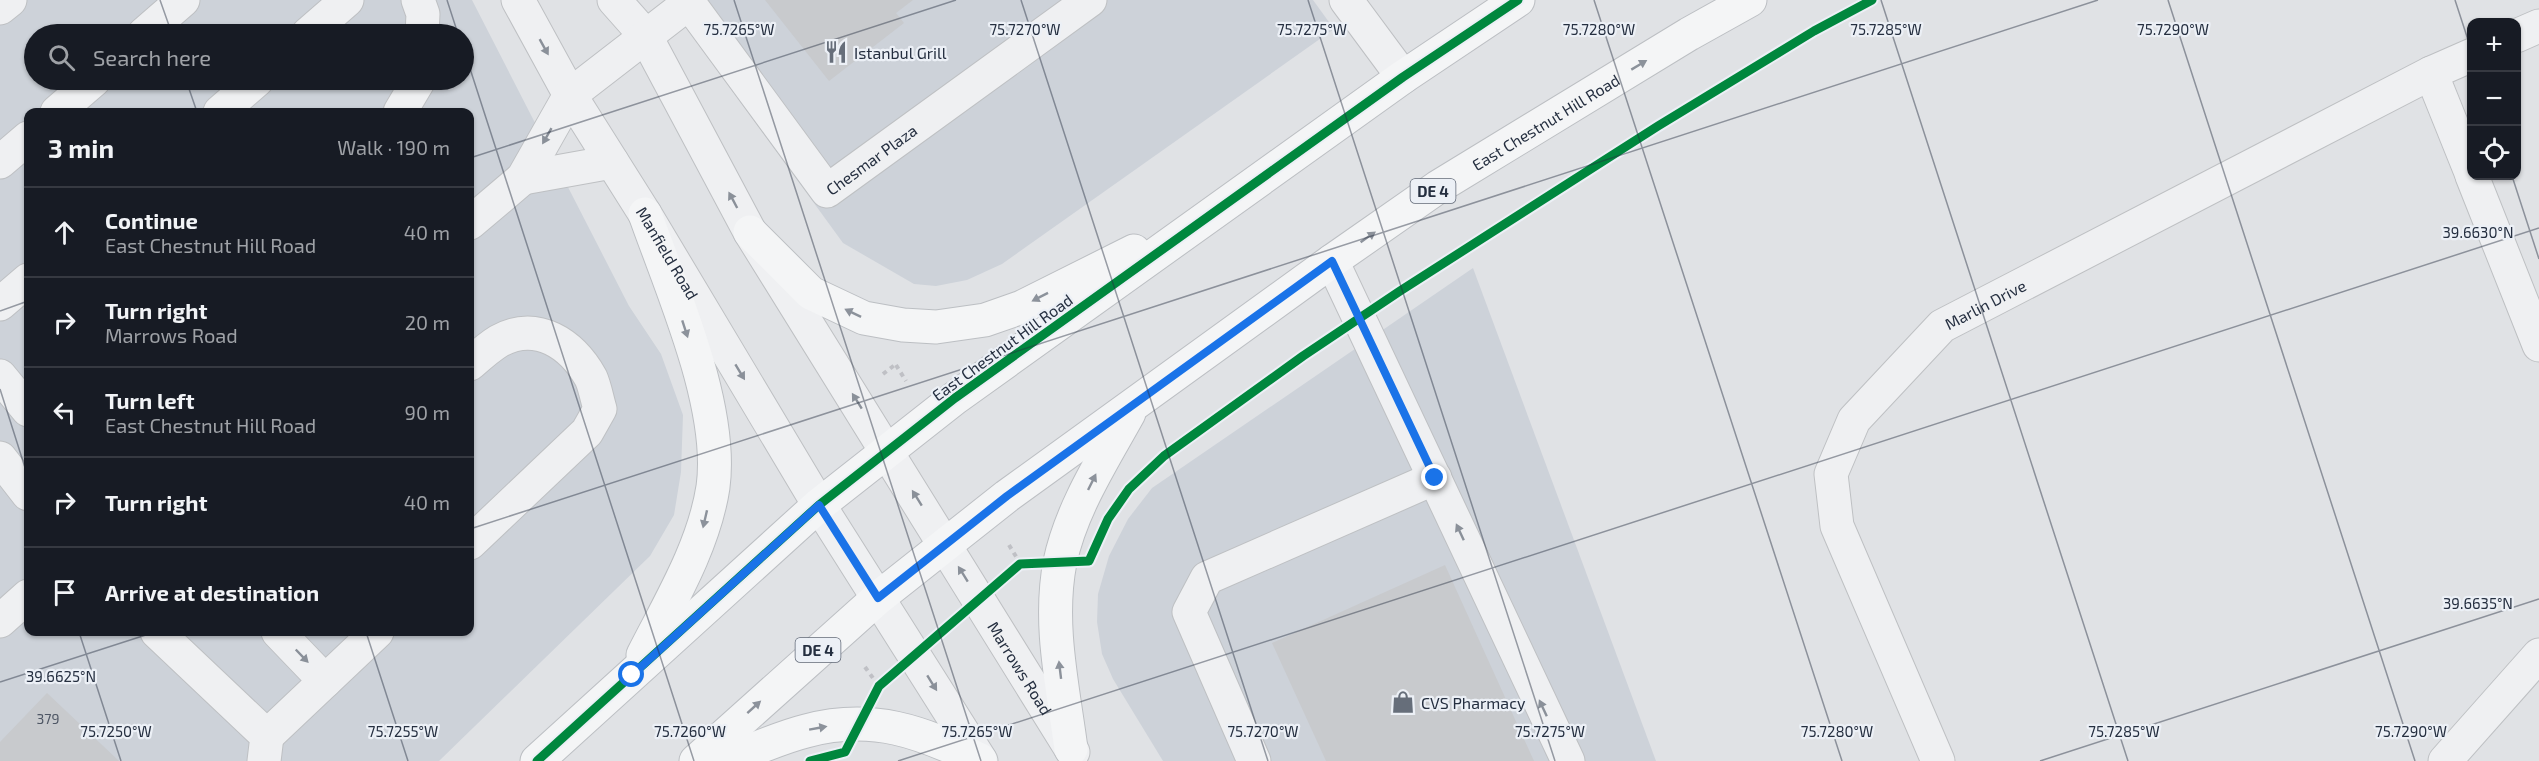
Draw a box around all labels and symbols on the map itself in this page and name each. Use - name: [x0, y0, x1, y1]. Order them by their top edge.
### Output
- text: 75.7265°W: [703, 20, 775, 38]
- text: 75.7270°W: [989, 20, 1061, 38]
- text: 75.7275°W: [1277, 20, 1347, 38]
- text: 75.7280°W: [1563, 20, 1635, 38]
- text: 75.7285°W: [1850, 20, 1922, 38]
- text: 75.7290°W: [2137, 20, 2209, 38]
- one-way arrow: [539, 39, 549, 56]
- restaurant icon: Istanbul Grill: [823, 39, 849, 65]
- place label: Istanbul Grill: [854, 43, 947, 62]
- one-way arrow: [1630, 59, 1647, 70]
- street label: East Chestnut Hill Road: [1468, 69, 1623, 174]
- street label: Chesmar Plaza: [822, 120, 920, 198]
- one-way arrow: [542, 128, 552, 145]
- road number: DE 4: [1410, 179, 1456, 203]
- one-way arrow: [728, 191, 738, 208]
- street label: Manfield Road: [633, 203, 703, 303]
- text: 39.6630°N: [2443, 223, 2513, 241]
- one-way arrow: [1359, 231, 1375, 243]
- street label: Marlin Drive: [1941, 275, 2029, 333]
- street label: East Chestnut Hill Road: [928, 290, 1076, 404]
- one-way arrow: [1032, 292, 1049, 302]
- one-way arrow: [844, 308, 861, 317]
- one-way arrow: [680, 320, 690, 338]
- one-way arrow: [734, 364, 745, 380]
- one-way arrow: [851, 394, 863, 410]
- route end: [1421, 464, 1447, 490]
- one-way arrow: [1088, 473, 1097, 490]
- one-way arrow: [911, 490, 922, 506]
- one-way arrow: [700, 510, 709, 529]
- one-way arrow: [1455, 523, 1464, 540]
- one-way arrow: [958, 565, 969, 582]
- text: 39.6635°N: [2443, 594, 2513, 612]
- street label: Marrows Road: [985, 618, 1057, 718]
- road number: DE 4: [796, 638, 840, 662]
- one-way arrow: [295, 648, 308, 663]
- one-way arrow: [1056, 660, 1065, 679]
- route start: [618, 661, 644, 687]
- text: 39.6625°N: [26, 667, 96, 685]
- one-way arrow: [926, 674, 937, 691]
- shop icon: CVS Pharmacy: [1390, 689, 1416, 715]
- place label: CVS Pharmacy: [1421, 693, 1526, 712]
- one-way arrow: [1538, 700, 1547, 717]
- one-way arrow: [747, 701, 761, 715]
- house number: 379: [37, 710, 59, 727]
- text: 75.7250°W: [80, 722, 152, 740]
- text: 75.7255°W: [368, 722, 438, 740]
- text: 75.7260°W: [654, 722, 726, 740]
- text: 75.7265°W: [941, 722, 1013, 740]
- text: 75.7270°W: [1227, 722, 1299, 740]
- text: 75.7275°W: [1515, 722, 1585, 740]
- text: 75.7280°W: [1801, 722, 1873, 740]
- text: 75.7285°W: [2088, 722, 2160, 740]
- text: 75.7290°W: [2375, 722, 2447, 740]
- one-way arrow: [809, 724, 828, 733]

